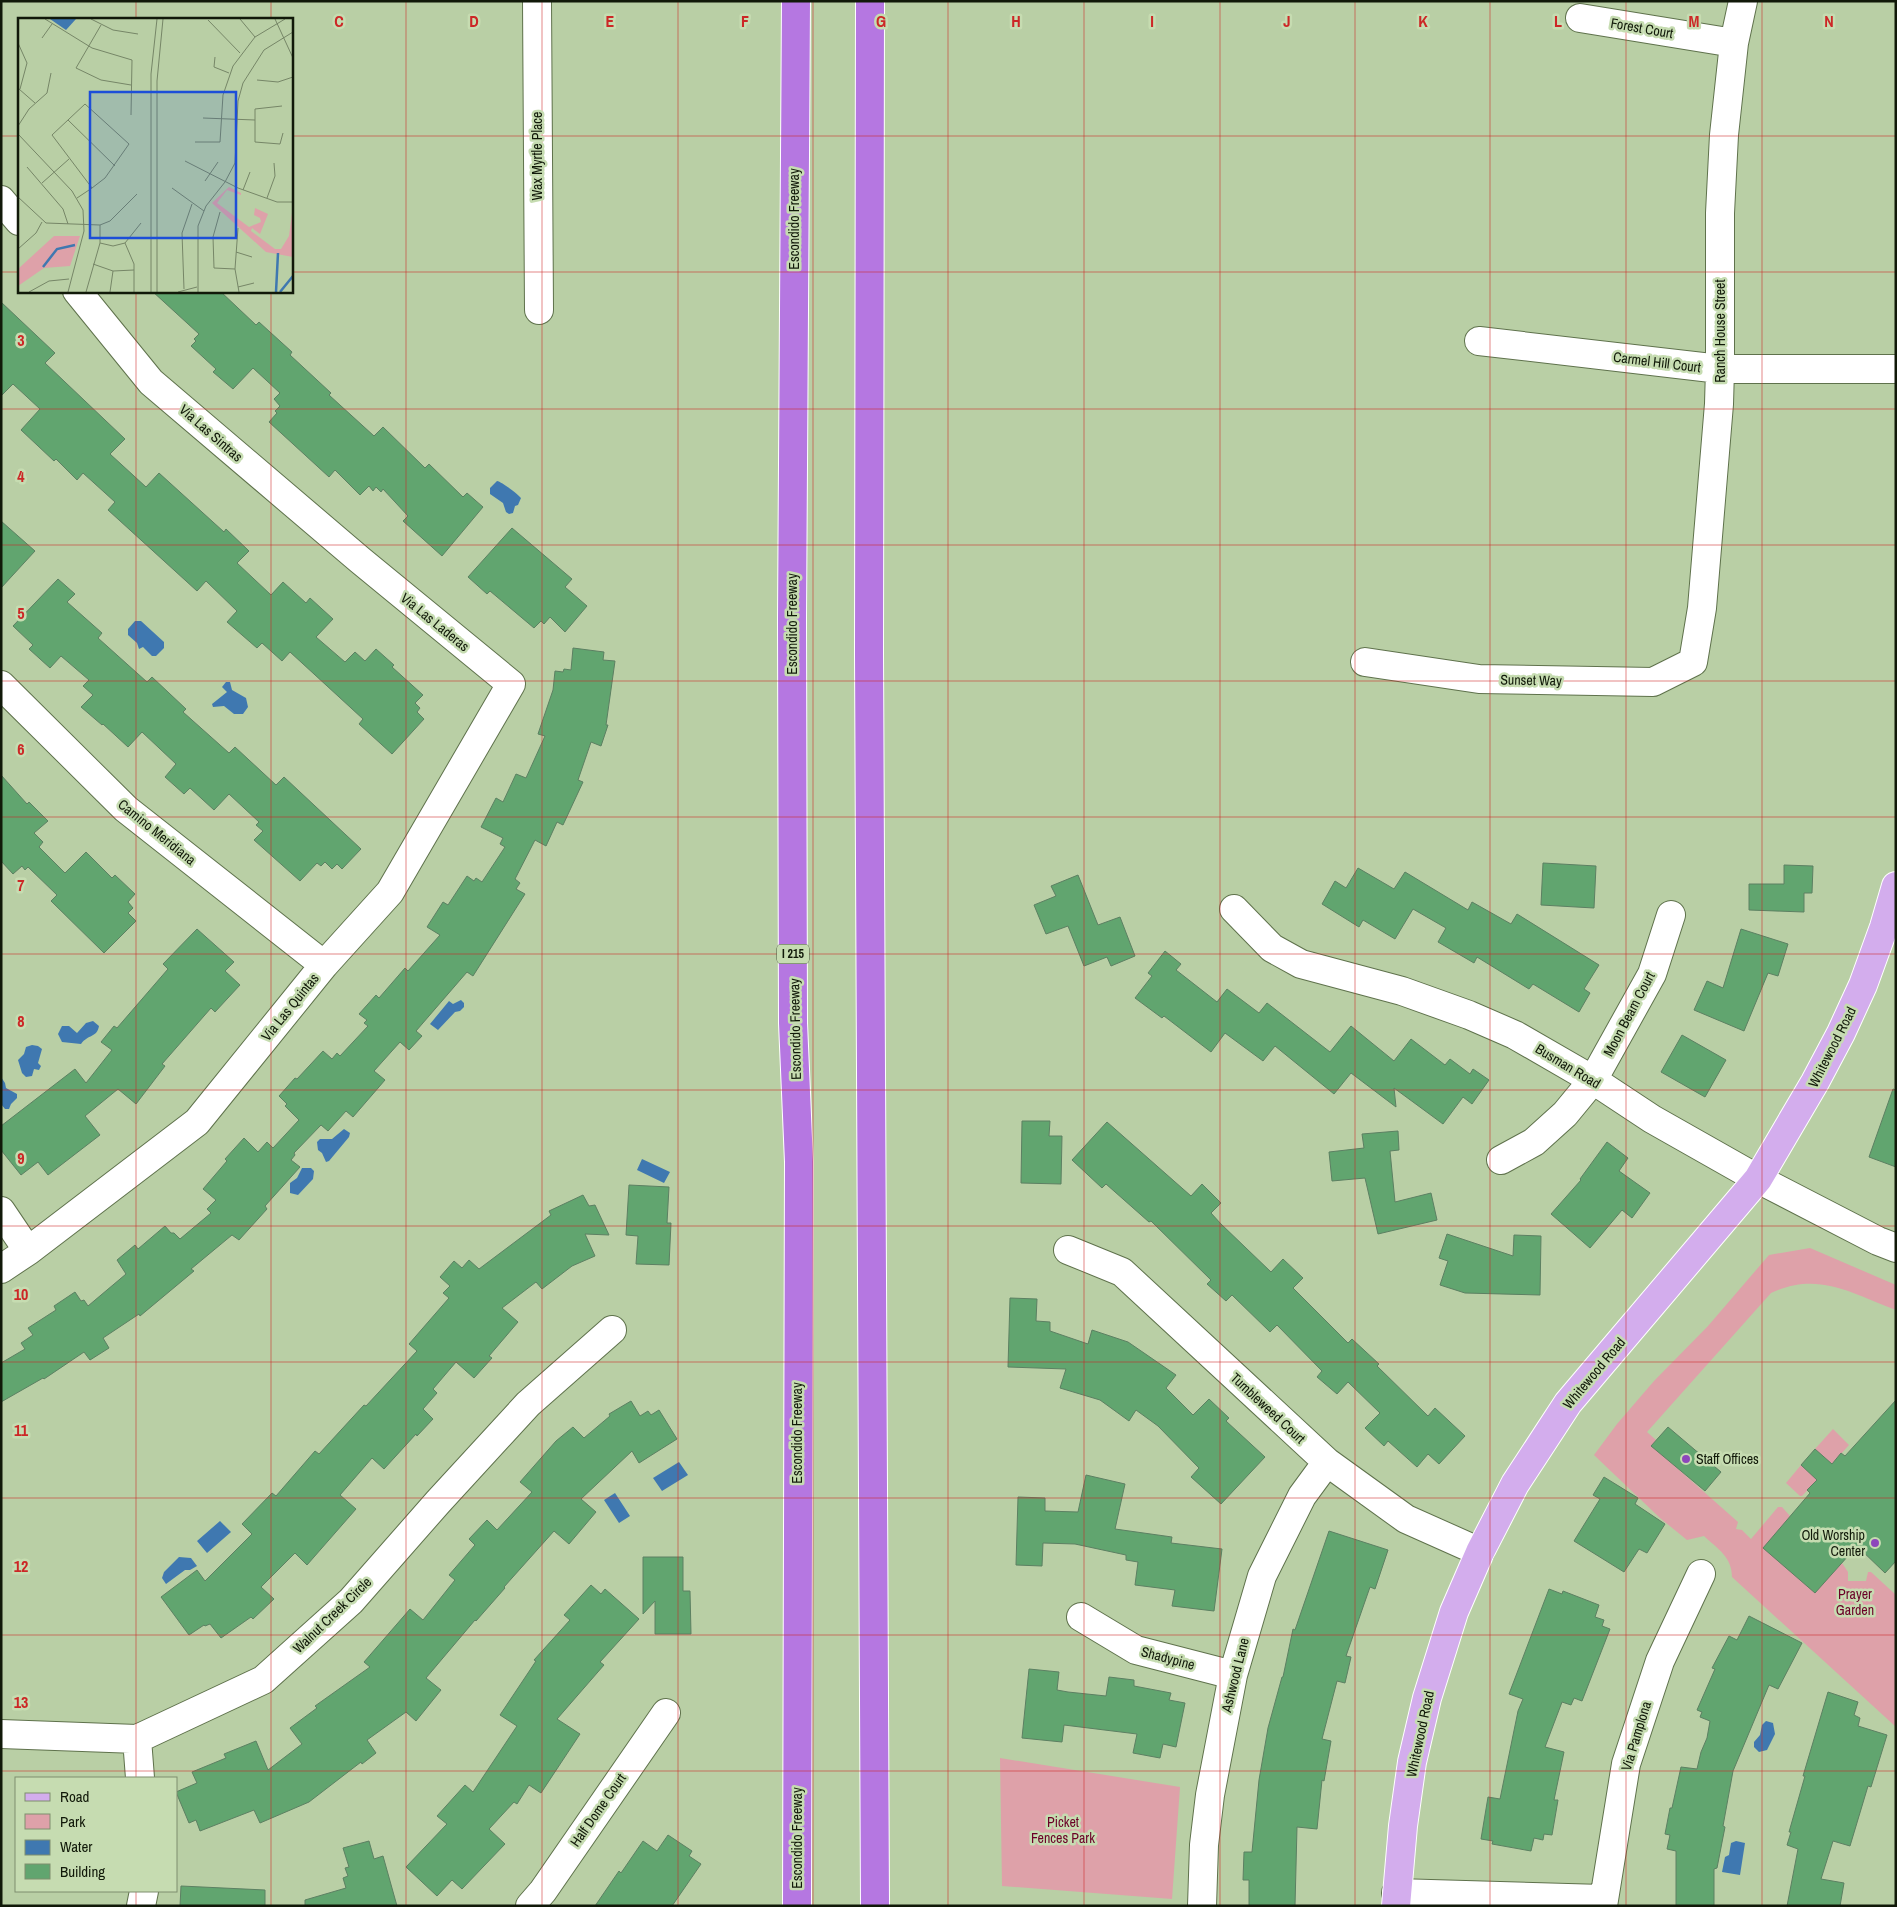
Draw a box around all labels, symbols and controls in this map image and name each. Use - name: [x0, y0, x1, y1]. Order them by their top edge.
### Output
- text: C: [334, 10, 344, 32]
- text: D: [469, 10, 479, 32]
- text: E: [606, 10, 615, 32]
- text: F: [741, 10, 749, 32]
- text: G: [876, 10, 886, 32]
- text: H: [1011, 10, 1021, 32]
- text: I: [1150, 10, 1154, 32]
- text: J: [1283, 10, 1291, 32]
- text: K: [1418, 10, 1428, 32]
- text: L: [1554, 10, 1562, 32]
- text: M: [1689, 10, 1700, 32]
- text: N: [1824, 10, 1834, 32]
- street label: Forest Court: [1609, 14, 1675, 42]
- inset map: [18, 18, 292, 292]
- street label: Wax Myrtle Place: [528, 112, 546, 200]
- street label: Escondido Freeway: [785, 168, 803, 270]
- street label: Ranch House Street: [1711, 279, 1729, 383]
- text: 3: [17, 329, 25, 351]
- street label: Carmel Hill Court: [1612, 348, 1702, 376]
- street label: Via Las Sintras: [176, 401, 247, 466]
- text: 4: [17, 465, 25, 487]
- street label: Escondido Freeway: [783, 573, 801, 675]
- street label: Via Las Laderas: [397, 589, 473, 655]
- text: 5: [17, 602, 25, 624]
- street label: Sunset Way: [1500, 670, 1562, 690]
- text: 6: [17, 738, 25, 760]
- street label: Camino Meridiana: [114, 795, 200, 869]
- text: 7: [17, 874, 25, 896]
- road number: I 215: [777, 944, 809, 964]
- street label: Via Las Quintas: [257, 969, 323, 1045]
- street label: Moon Beam Court: [1599, 969, 1659, 1059]
- street label: Escondido Freeway: [785, 978, 805, 1080]
- street label: Whitewood Road: [1804, 1004, 1860, 1090]
- text: 8: [17, 1010, 25, 1032]
- street label: Busman Road: [1532, 1040, 1604, 1092]
- text: 9: [17, 1147, 25, 1169]
- text: 10: [14, 1283, 28, 1305]
- street label: Whitewood Road: [1559, 1333, 1629, 1413]
- street label: Tumbleweed Court: [1227, 1369, 1309, 1447]
- street label: Escondido Freeway: [788, 1382, 806, 1484]
- text: 11: [14, 1419, 29, 1441]
- place label: Staff Offices: [1696, 1450, 1759, 1468]
- marker: Staff Offices: [1680, 1453, 1692, 1465]
- place label: Old Worship Center: [1801, 1526, 1865, 1560]
- marker: Old Worship Center: [1869, 1537, 1881, 1549]
- text: 12: [14, 1555, 28, 1577]
- street label: Walnut Creek Circle: [289, 1573, 375, 1657]
- park label: Prayer Garden: [1836, 1585, 1874, 1619]
- street label: Ashwood Lane: [1217, 1636, 1253, 1715]
- street label: Shadypine: [1139, 1642, 1197, 1674]
- street label: Whitewood Road: [1402, 1689, 1438, 1779]
- text: 13: [14, 1691, 28, 1713]
- street label: Via Pamplona: [1617, 1698, 1655, 1773]
- street label: Half Dome Court: [566, 1770, 630, 1850]
- legend: [15, 1777, 178, 1892]
- text: Road: [60, 1786, 89, 1807]
- street label: Escondido Freeway: [788, 1787, 806, 1889]
- text: Park: [60, 1811, 86, 1832]
- park label: Picket Fences Park: [1031, 1813, 1095, 1847]
- text: Water: [60, 1836, 92, 1857]
- text: Building: [60, 1861, 105, 1882]

